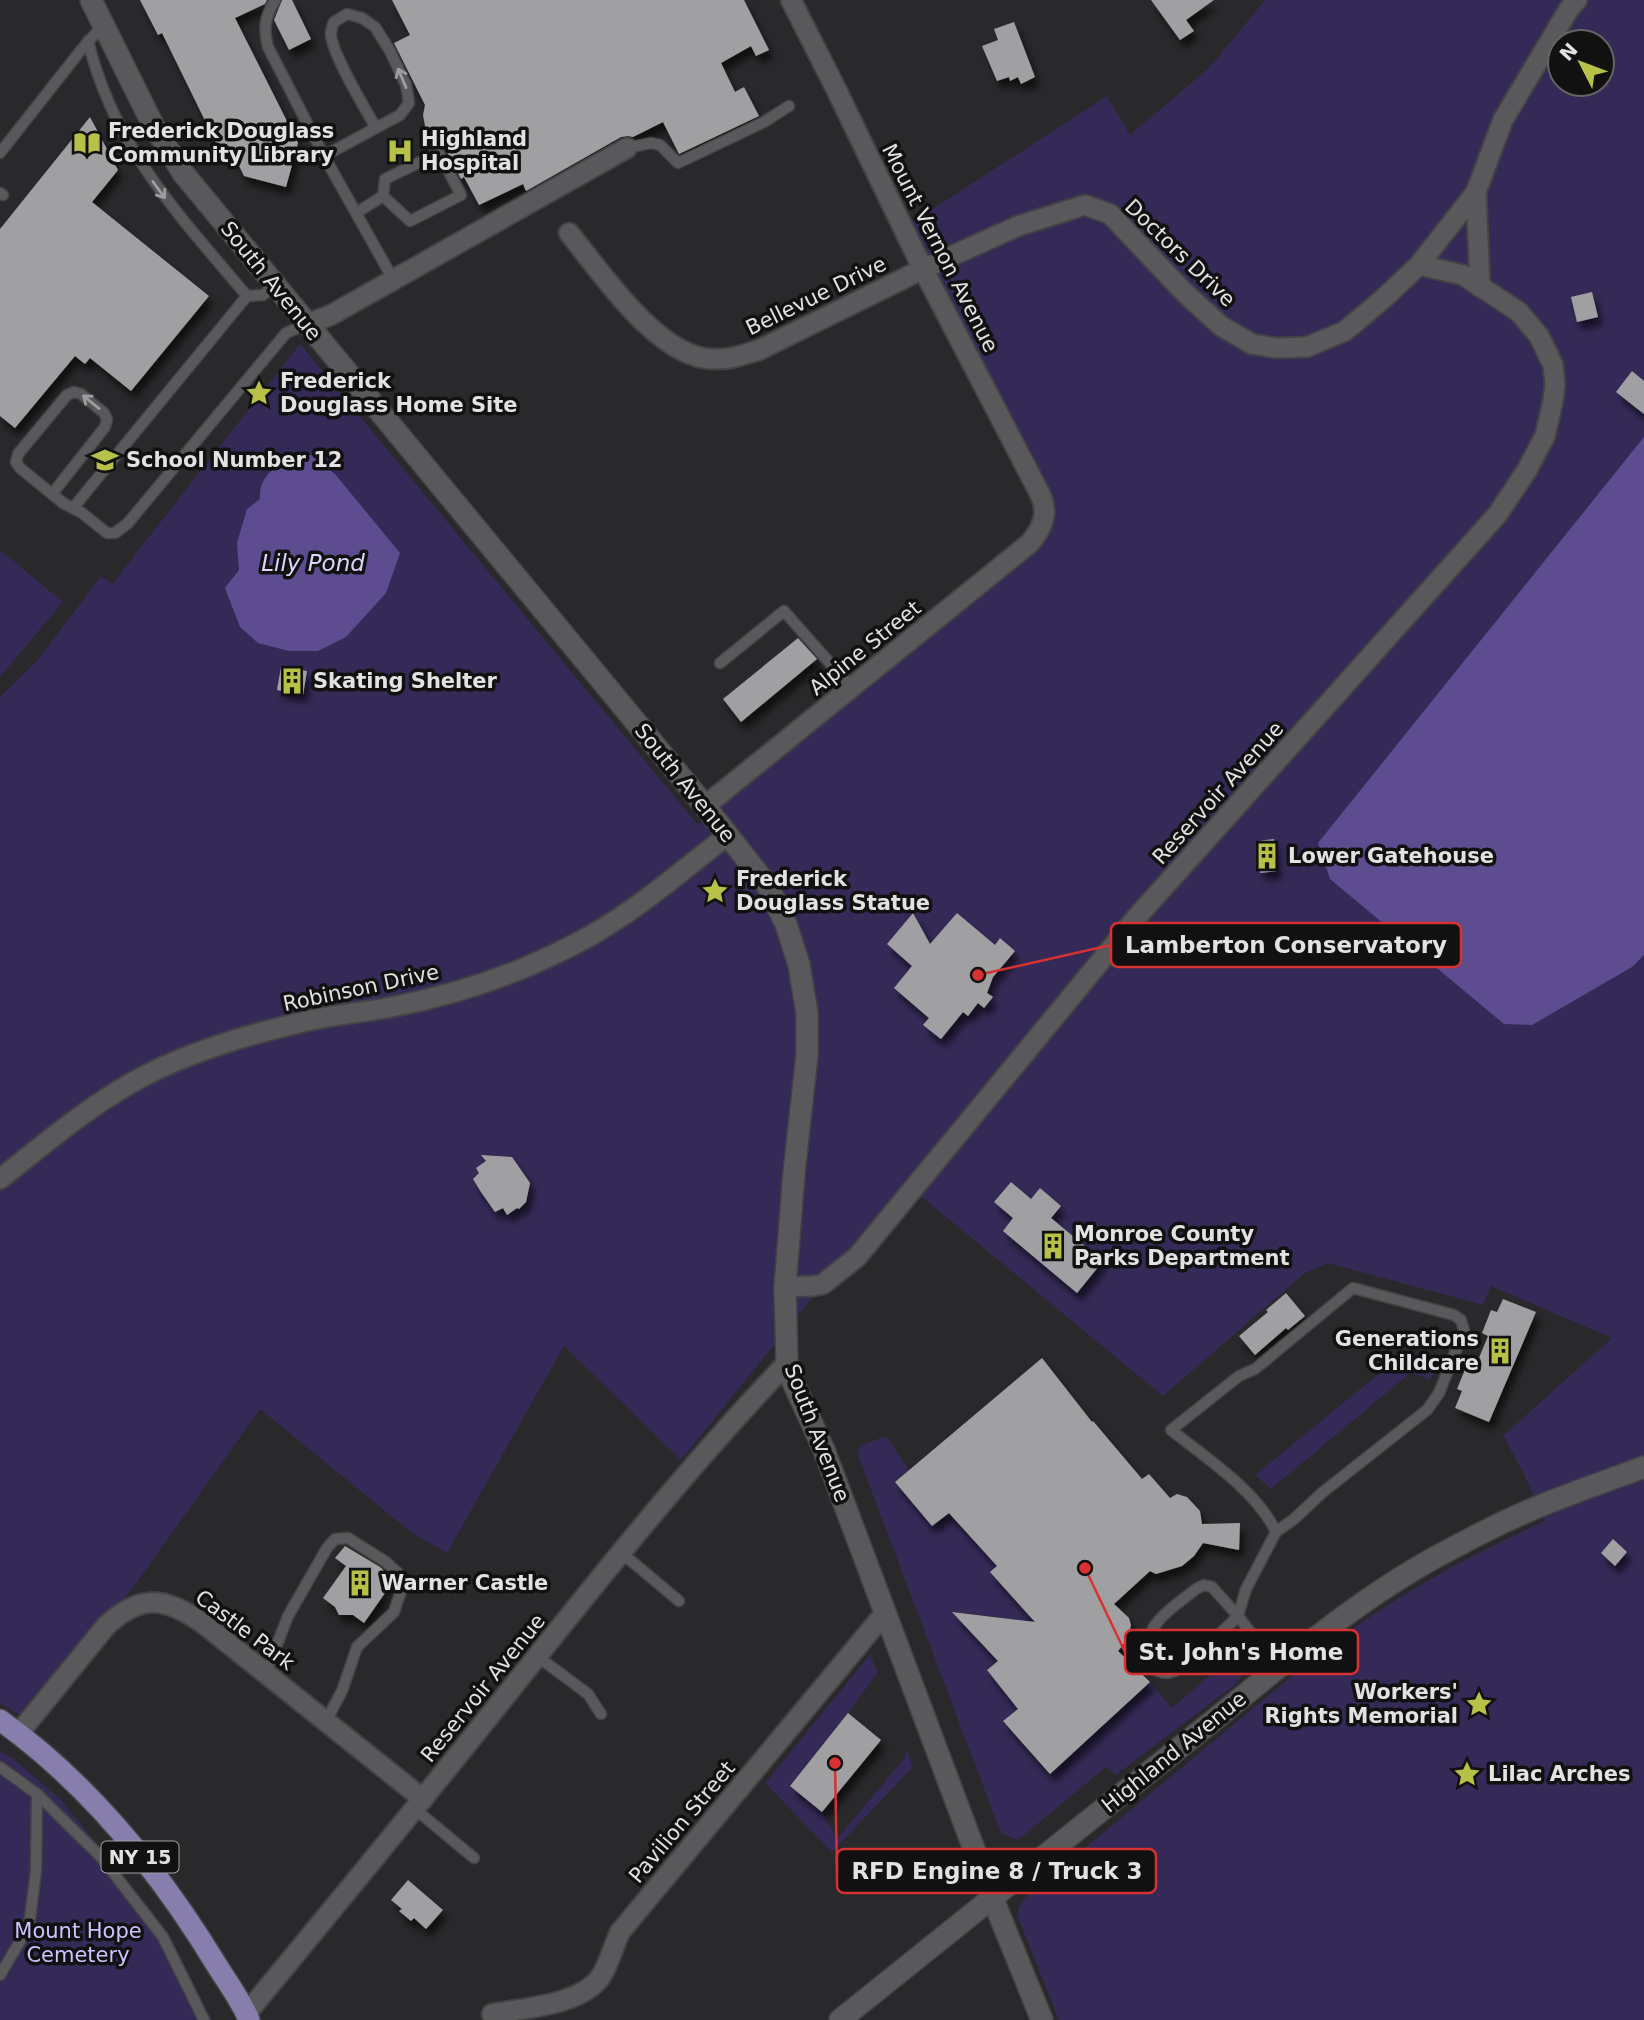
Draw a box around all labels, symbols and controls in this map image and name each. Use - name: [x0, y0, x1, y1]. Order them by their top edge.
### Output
- north arrow: [1546, 28, 1616, 98]
- text: N: [1555, 38, 1582, 65]
- one-way arrow: [395, 68, 408, 89]
- place label: Frederick Douglass Community Library: [108, 119, 334, 167]
- place label: Highland Hospital: [421, 127, 527, 175]
- library icon: Frederick Douglass Community Library: [72, 128, 102, 158]
- hospital icon: Highland Hospital: [385, 136, 415, 166]
- street label: Mount Vernon Avenue: [877, 140, 1003, 356]
- one-way arrow: [152, 181, 167, 199]
- street label: Doctors Drive: [1120, 194, 1240, 312]
- street label: South Avenue: [216, 217, 326, 345]
- street label: Bellevue Drive: [742, 252, 890, 340]
- place label: Frederick Douglass Home Site: [280, 369, 518, 417]
- place icon: Frederick Douglass Home Site: [244, 378, 274, 408]
- one-way arrow: [82, 394, 100, 410]
- school or university icon: School Number 12: [90, 445, 120, 475]
- place label: School Number 12: [126, 448, 342, 472]
- water label: Lily Pond: [261, 550, 365, 576]
- street label: Alpine Street: [805, 596, 925, 700]
- building icon: Skating Shelter: [277, 666, 307, 696]
- place label: Skating Shelter: [313, 669, 498, 693]
- street label: Reservoir Avenue: [1148, 717, 1288, 869]
- street label: South Avenue: [630, 719, 740, 847]
- building icon: Lower Gatehouse: [1252, 841, 1282, 871]
- place label: Lower Gatehouse: [1288, 844, 1494, 868]
- place label: Frederick Douglass Statue: [736, 867, 930, 915]
- place icon: Frederick Douglass Statue: [700, 876, 730, 906]
- callout: Lamberton Conservatory: [1111, 923, 1461, 967]
- text: Lamberton Conservatory: [1125, 932, 1447, 958]
- street label: Robinson Drive: [281, 960, 441, 1016]
- place label: Monroe County Parks Department: [1074, 1222, 1290, 1270]
- building icon: Monroe County Parks Department: [1038, 1231, 1068, 1261]
- place label: Generations Childcare: [1335, 1327, 1479, 1375]
- building icon: Generations Childcare: [1485, 1336, 1515, 1366]
- street label: South Avenue: [780, 1361, 854, 1505]
- building icon: Warner Castle: [345, 1568, 375, 1598]
- place label: Warner Castle: [381, 1571, 548, 1595]
- street label: Castle Park: [191, 1585, 300, 1675]
- street label: Reservoir Avenue: [416, 1609, 550, 1767]
- callout: St. John's Home: [1125, 1630, 1358, 1674]
- text: St. John's Home: [1139, 1639, 1343, 1665]
- place label: Workers' Rights Memorial: [1264, 1680, 1458, 1728]
- street label: Highland Avenue: [1097, 1687, 1251, 1817]
- place icon: Workers' Rights Memorial: [1464, 1689, 1494, 1719]
- street label: Pavilion Street: [624, 1756, 740, 1888]
- place icon: Lilac Arches: [1452, 1759, 1482, 1789]
- place label: Lilac Arches: [1488, 1762, 1630, 1786]
- road number: NY 15: [102, 1842, 178, 1872]
- callout: RFD Engine 8 / Truck 3: [837, 1849, 1156, 1893]
- text: RFD Engine 8 / Truck 3: [851, 1858, 1143, 1884]
- park label: Mount Hope Cemetery: [14, 1919, 142, 1967]

